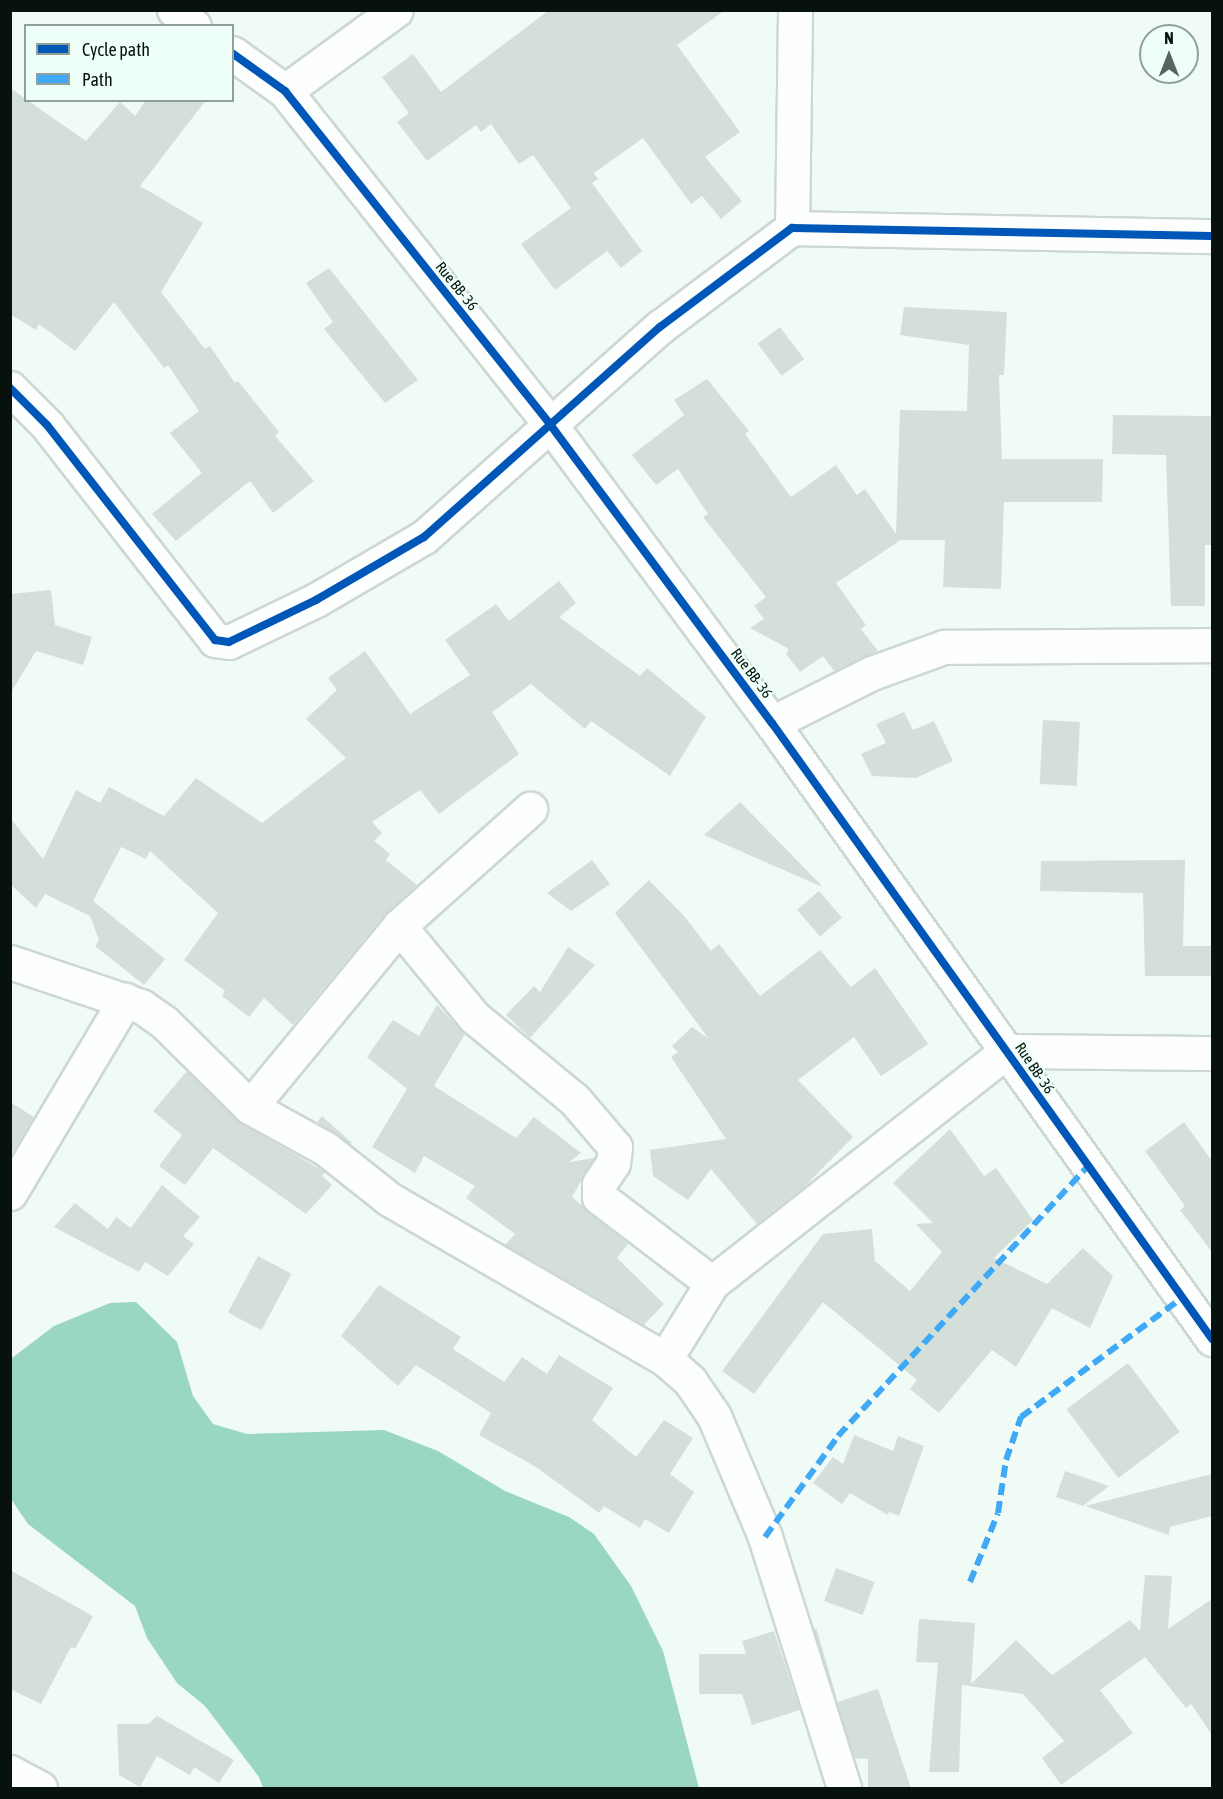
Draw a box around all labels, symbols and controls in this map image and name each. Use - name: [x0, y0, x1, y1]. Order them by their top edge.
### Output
- legend: [24, 24, 234, 102]
- north arrow: [1139, 24, 1199, 84]
- text: N: [1164, 29, 1174, 47]
- text: Cycle path: [82, 39, 150, 60]
- text: Path: [82, 69, 113, 90]
- street label: Rue BB- 36: [432, 258, 482, 314]
- street label: Rue BB- 36: [727, 645, 777, 701]
- street label: Rue BB- 36: [1011, 1039, 1059, 1097]

